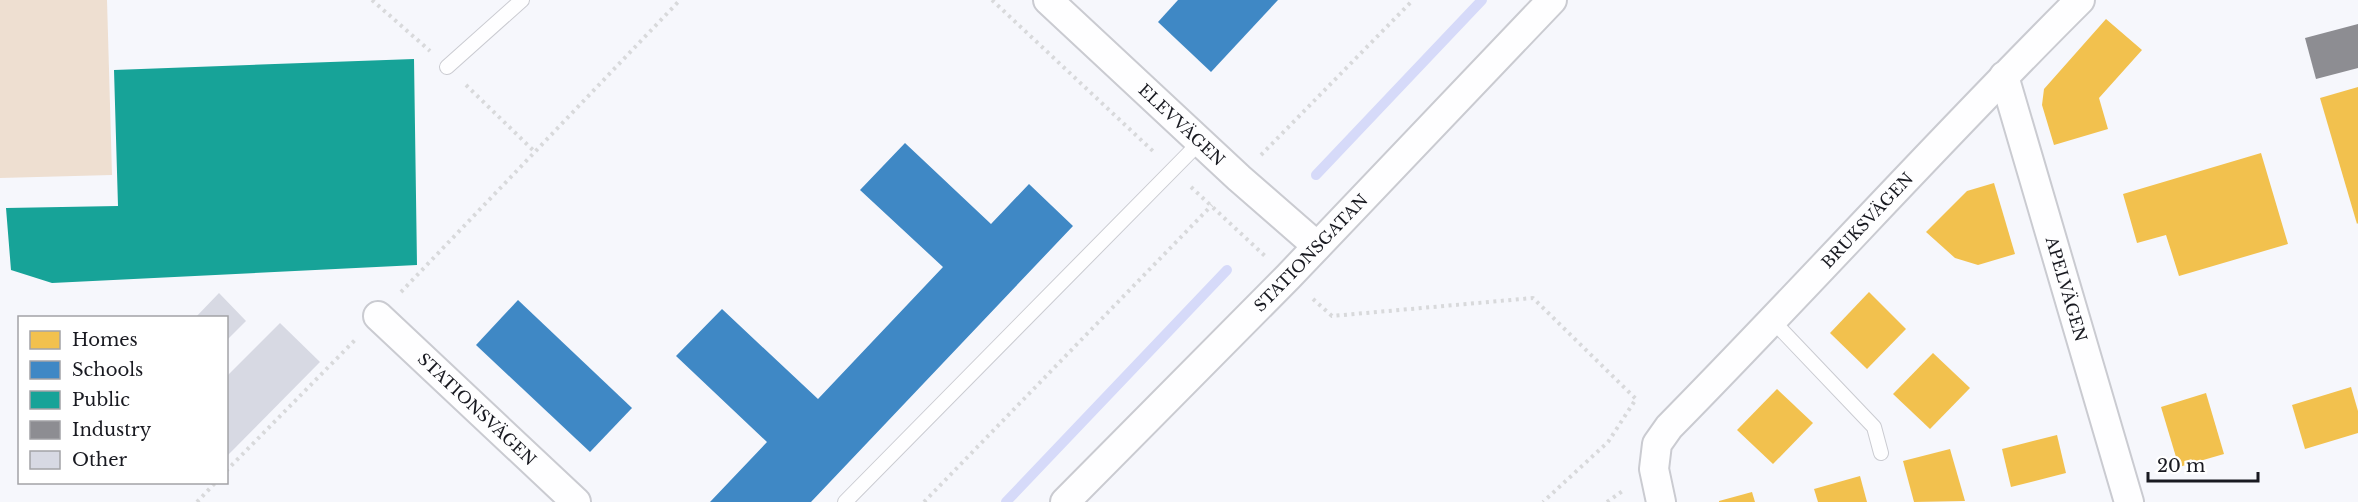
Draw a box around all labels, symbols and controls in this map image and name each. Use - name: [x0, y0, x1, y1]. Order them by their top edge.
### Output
- street label: ELEVVÄGEN: [1135, 80, 1229, 170]
- street label: BRUKSVÄGEN: [1817, 168, 1917, 272]
- street label: STATIONSGATAN: [1250, 190, 1372, 316]
- street label: APELVÄGEN: [2041, 233, 2091, 344]
- legend: [18, 316, 228, 484]
- text: Homes: [72, 329, 138, 351]
- street label: STATIONSVÄGEN: [414, 349, 541, 470]
- text: Schools: [72, 359, 143, 381]
- text: Public: [72, 389, 130, 411]
- text: Industry: [72, 419, 152, 441]
- scale bar: [2148, 445, 2258, 483]
- text: Other: [72, 449, 128, 471]
- text: 20 m: [2157, 455, 2205, 477]

